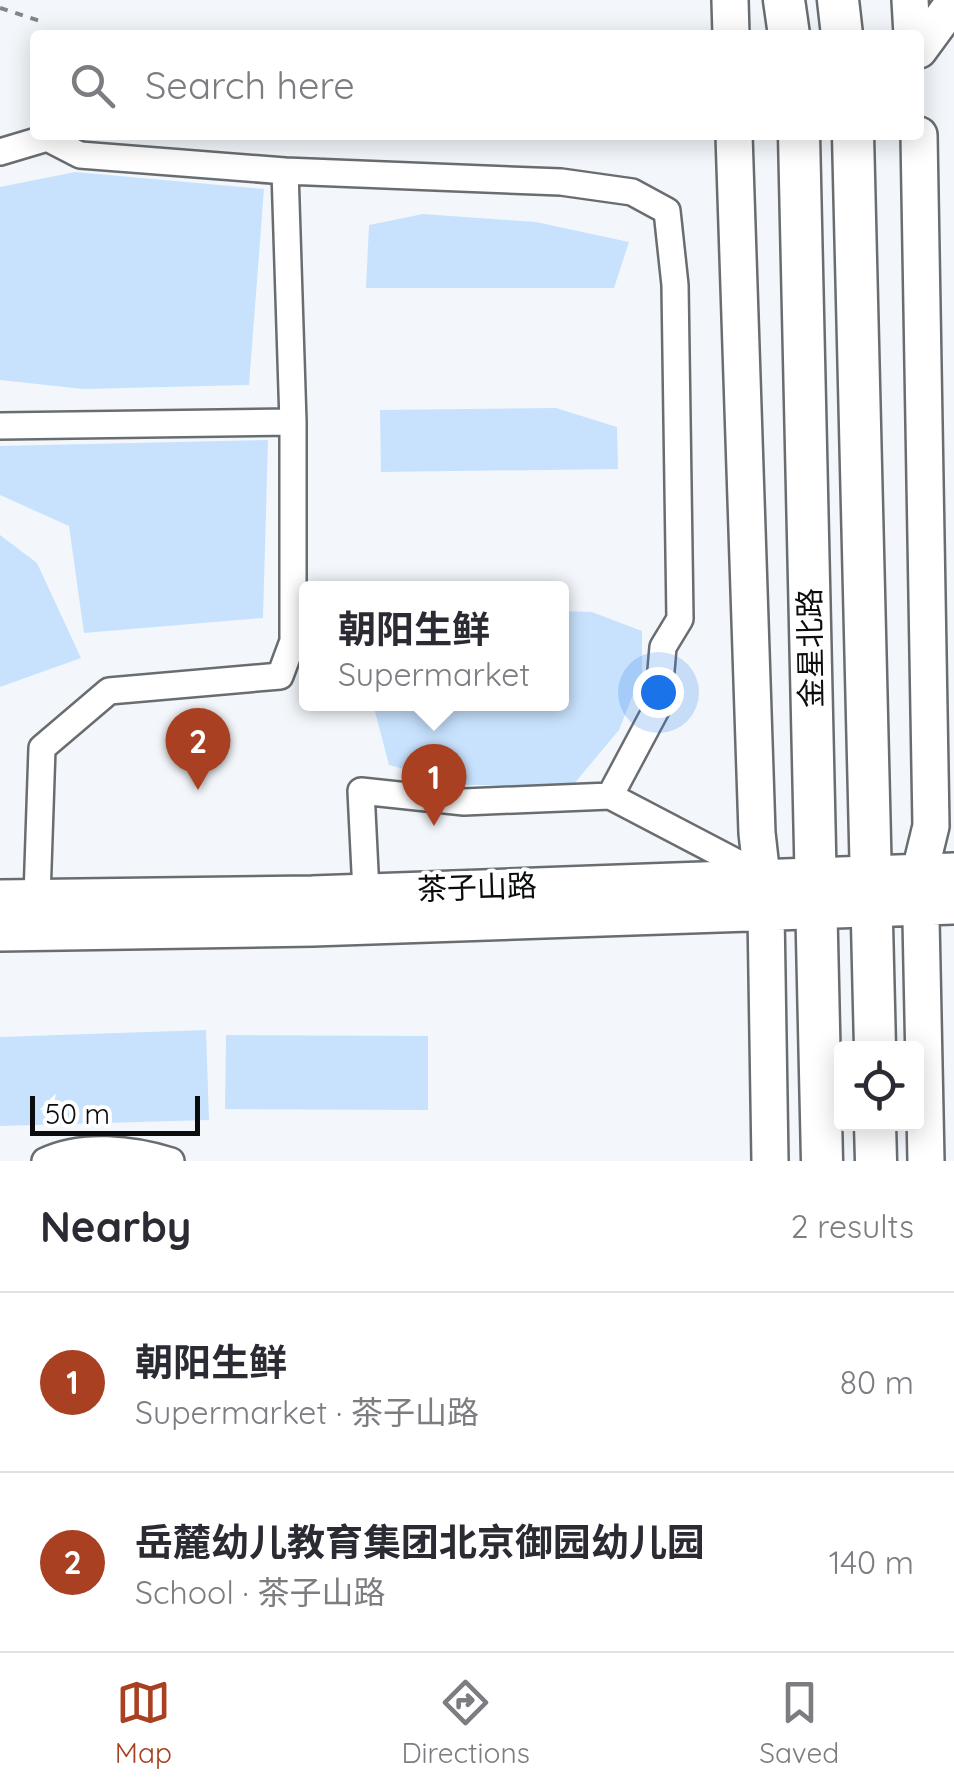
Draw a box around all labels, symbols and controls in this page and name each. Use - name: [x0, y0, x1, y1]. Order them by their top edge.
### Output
- search box: [30, 30, 924, 140]
- icon: search: [65, 58, 120, 113]
- text: Search here: [145, 61, 355, 109]
- popup: [299, 581, 569, 711]
- street label: 金星北路: [790, 588, 830, 708]
- text: 朝阳生鲜: [338, 605, 490, 653]
- text: Supermarket: [338, 654, 530, 694]
- your location: [633, 667, 684, 718]
- pin: 2: [166, 708, 230, 790]
- pin: 1: [402, 744, 466, 826]
- street label: 茶子山路: [416, 866, 538, 908]
- map controls: [834, 1041, 924, 1131]
- button: locate: [834, 1041, 924, 1131]
- scale bar: [30, 1091, 200, 1136]
- text: 50 m: [45, 1096, 110, 1131]
- text: Nearby: [40, 1200, 191, 1253]
- text: 2 results: [791, 1206, 914, 1246]
- text: 朝阳生鲜: [135, 1338, 287, 1386]
- text: 1: [66, 1362, 79, 1402]
- text: 80 m: [840, 1362, 914, 1402]
- text: Supermarket · 茶子山路: [135, 1392, 479, 1432]
- text: 岳麓幼儿教育集团北京御园幼儿园: [135, 1518, 705, 1566]
- text: 2: [63, 1542, 82, 1582]
- text: 140 m: [829, 1542, 914, 1582]
- text: School · 茶子山路: [135, 1572, 385, 1612]
- tab: Map: [115, 1675, 172, 1770]
- tab: Directions: [401, 1675, 530, 1770]
- tab: Saved: [759, 1675, 839, 1770]

